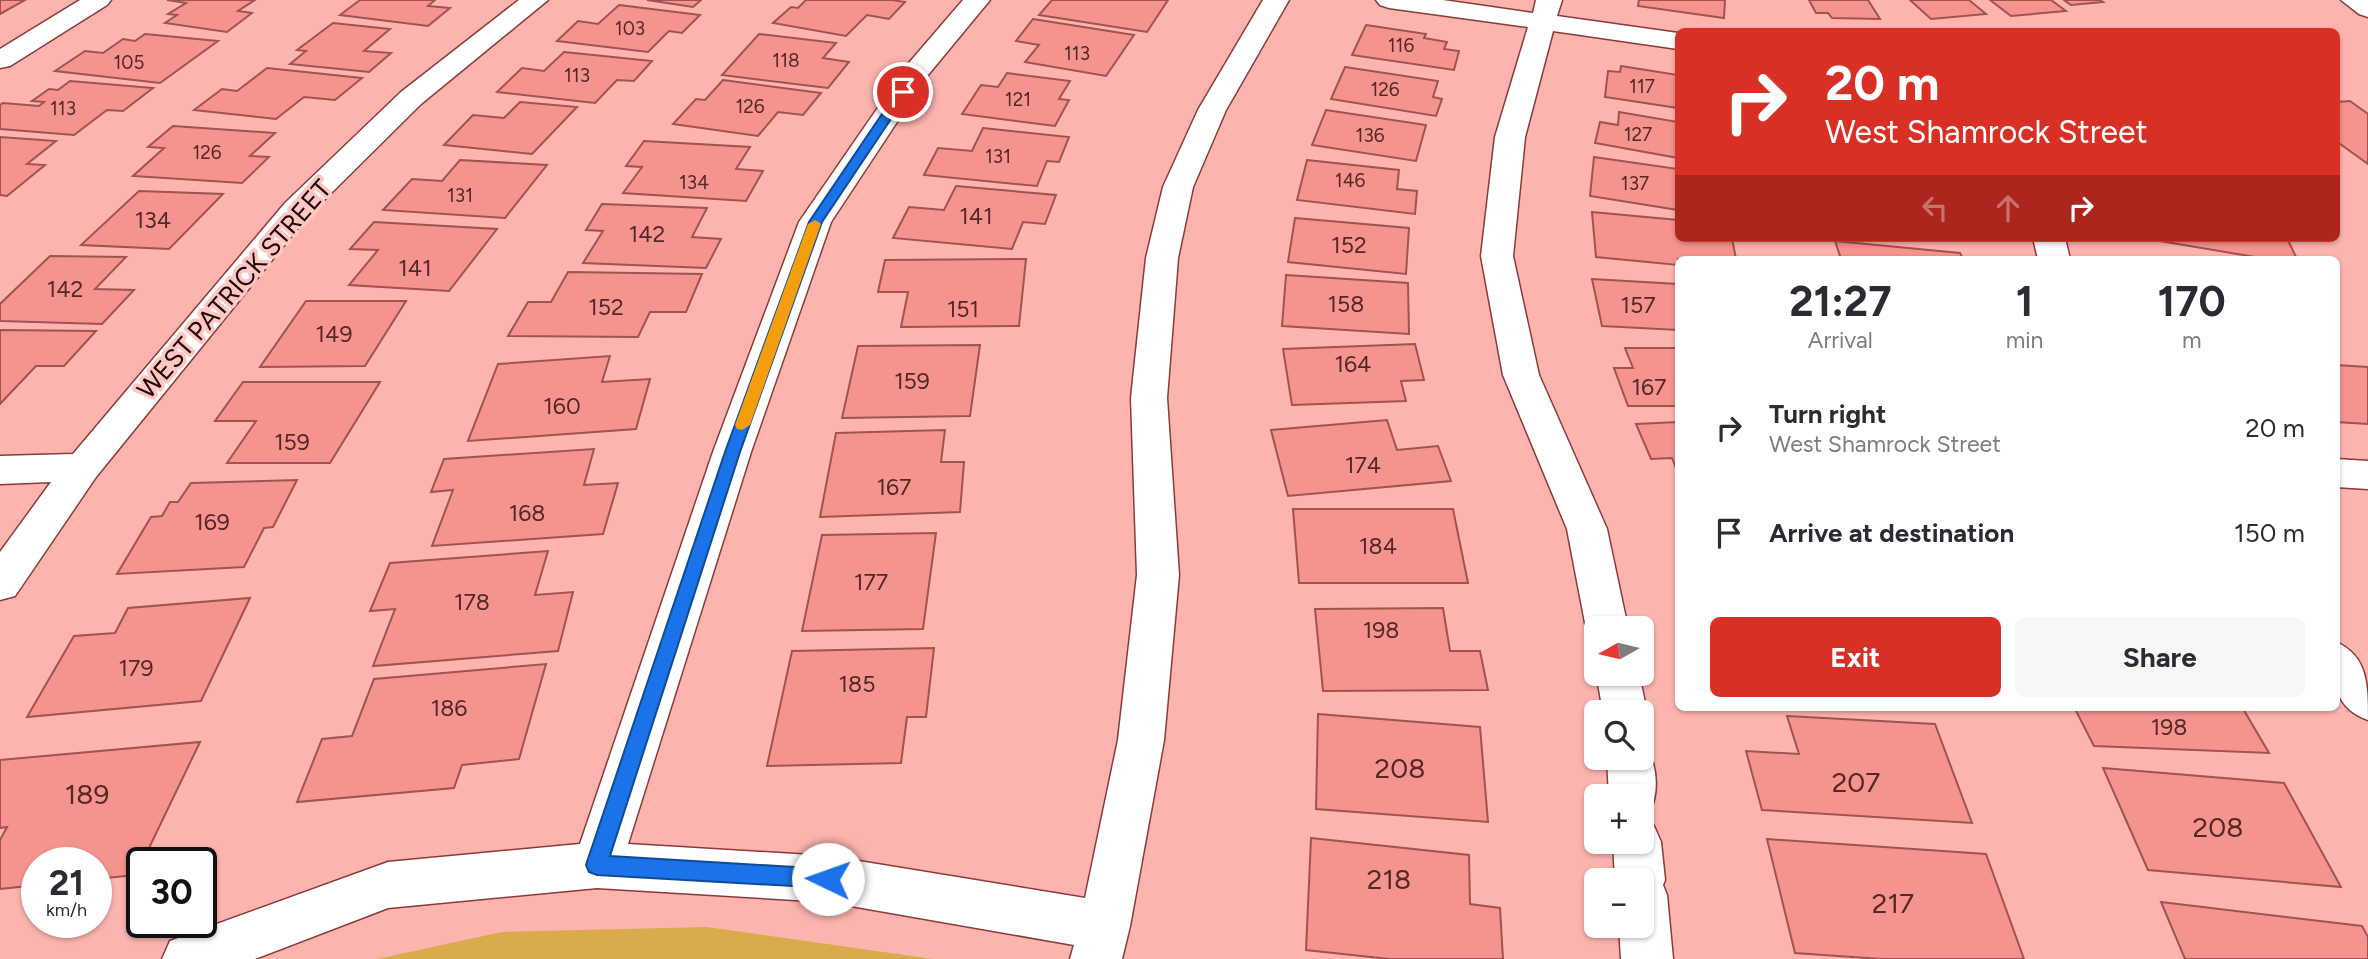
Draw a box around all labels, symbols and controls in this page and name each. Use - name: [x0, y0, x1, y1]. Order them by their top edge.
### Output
- house number: 103: [615, 17, 645, 40]
- house number: 116: [1388, 34, 1414, 57]
- house number: 113: [1064, 42, 1090, 65]
- house number: 118: [772, 49, 800, 72]
- house number: 105: [114, 51, 145, 74]
- text: 20 m: [1825, 53, 1940, 112]
- icon: right: [1710, 56, 1801, 147]
- pin: [873, 62, 933, 122]
- house number: 113: [564, 64, 590, 87]
- icon: arrive: [884, 73, 922, 111]
- house number: 117: [1629, 75, 1655, 98]
- house number: 126: [1370, 78, 1400, 101]
- house number: 121: [1005, 88, 1031, 111]
- house number: 126: [735, 95, 765, 118]
- house number: 113: [50, 97, 76, 120]
- text: West Shamrock Street: [1825, 113, 2148, 151]
- house number: 127: [1624, 123, 1652, 146]
- house number: 136: [1356, 124, 1385, 147]
- house number: 126: [192, 141, 222, 164]
- house number: 131: [985, 145, 1011, 168]
- house number: 146: [1335, 169, 1365, 192]
- house number: 134: [679, 171, 709, 194]
- street label: WEST PATRICK STREET: [130, 172, 338, 405]
- house number: 137: [1621, 172, 1649, 195]
- house number: 131: [447, 184, 473, 207]
- icon: left: [1916, 189, 1954, 227]
- icon: ahead: [1989, 189, 2027, 227]
- icon: right: [2062, 189, 2100, 227]
- house number: 141: [959, 202, 993, 230]
- house number: 134: [135, 206, 171, 234]
- house number: 142: [629, 220, 665, 248]
- house number: 152: [1331, 231, 1367, 259]
- house number: 141: [398, 254, 432, 282]
- house number: 142: [47, 275, 83, 303]
- text: 21:27: [1789, 276, 1892, 327]
- text: 1: [2016, 276, 2033, 327]
- text: 170: [2158, 276, 2226, 327]
- house number: 158: [1328, 290, 1364, 318]
- house number: 157: [1620, 291, 1656, 319]
- house number: 152: [588, 293, 624, 321]
- house number: 151: [947, 295, 979, 323]
- house number: 149: [316, 320, 352, 348]
- text: Arrival: [1808, 326, 1873, 354]
- text: min: [2006, 326, 2043, 354]
- text: m: [2182, 326, 2201, 354]
- house number: 164: [1335, 350, 1371, 378]
- house number: 159: [894, 367, 930, 395]
- house number: 167: [1632, 373, 1666, 401]
- house number: 160: [543, 392, 581, 420]
- text: Turn right: [1769, 398, 1886, 430]
- icon: right: [1710, 409, 1748, 447]
- text: 20 m: [2245, 412, 2305, 444]
- house number: 159: [274, 428, 310, 456]
- text: West Shamrock Street: [1769, 430, 2001, 458]
- house number: 174: [1345, 451, 1381, 479]
- house number: 167: [877, 473, 911, 501]
- house number: 168: [509, 499, 545, 527]
- house number: 169: [194, 508, 230, 536]
- icon: arrive: [1710, 514, 1748, 552]
- text: Arrive at destination: [1769, 517, 2014, 549]
- text: 150 m: [2234, 517, 2305, 549]
- house number: 184: [1359, 532, 1397, 560]
- house number: 177: [854, 568, 888, 596]
- house number: 178: [454, 588, 490, 616]
- house number: 198: [1363, 616, 1399, 644]
- north arrow: [1584, 616, 1654, 686]
- map controls: [1584, 616, 1654, 938]
- button: Exit: [1710, 617, 2001, 697]
- button: Share: [2015, 617, 2305, 697]
- house number: 179: [119, 654, 153, 682]
- house number: 185: [839, 670, 875, 698]
- house number: 186: [431, 694, 467, 722]
- button: search: [1584, 700, 1654, 770]
- house number: 198: [2151, 713, 2187, 741]
- house number: 208: [1375, 751, 1425, 785]
- house number: 207: [1832, 765, 1880, 799]
- house number: 189: [65, 777, 109, 811]
- button: +: [1584, 784, 1654, 854]
- house number: 208: [2193, 810, 2243, 844]
- position arrow: [791, 842, 865, 916]
- speed limit sign: 30: [126, 847, 217, 938]
- text: 21: [49, 862, 84, 904]
- house number: 218: [1367, 862, 1411, 896]
- button: −: [1584, 868, 1654, 938]
- house number: 217: [1872, 886, 1914, 920]
- text: km/h: [46, 899, 87, 921]

